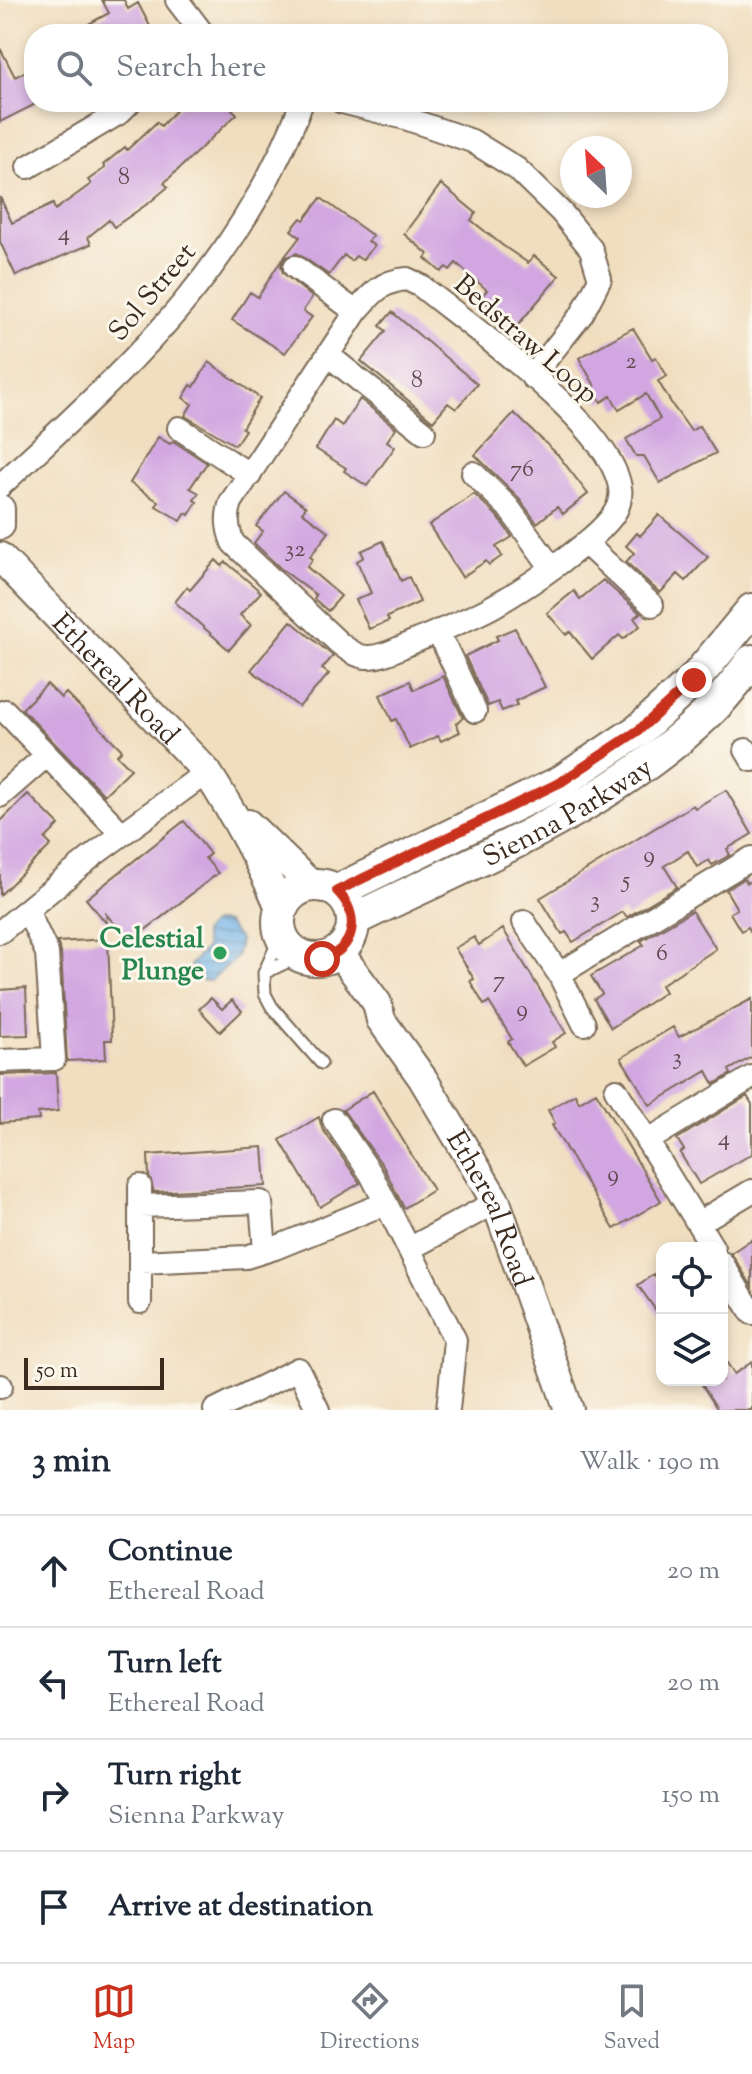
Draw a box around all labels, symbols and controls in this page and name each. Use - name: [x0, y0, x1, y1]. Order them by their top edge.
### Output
- search box: [24, 24, 728, 112]
- icon: search: [52, 46, 96, 90]
- text: Search here: [116, 47, 266, 90]
- north arrow: [560, 136, 632, 208]
- house number: 8: [118, 161, 130, 195]
- house number: 4: [58, 217, 70, 251]
- street label: Sol Street: [100, 235, 207, 351]
- street label: Bedstraw Loop: [444, 266, 606, 414]
- house number: 2: [625, 345, 637, 379]
- house number: 8: [411, 364, 423, 398]
- house number: 76: [510, 453, 534, 487]
- house number: 32: [285, 533, 305, 567]
- street label: Ethereal Road: [41, 605, 187, 755]
- route end: [676, 662, 712, 698]
- street label: Sienna Parkway: [476, 749, 662, 878]
- house number: 9: [643, 839, 655, 873]
- house number: 5: [620, 864, 630, 898]
- house number: 3: [590, 884, 600, 918]
- place label: Celestial Plunge: [99, 920, 204, 992]
- house number: 6: [656, 937, 668, 971]
- route start: [304, 941, 340, 977]
- marker: Celestial Plunge: [211, 944, 229, 962]
- house number: 7: [493, 964, 505, 998]
- house number: 9: [516, 993, 528, 1027]
- house number: 3: [672, 1041, 682, 1075]
- house number: 4: [718, 1122, 730, 1156]
- street label: Ethereal Road: [435, 1124, 541, 1293]
- house number: 9: [607, 1158, 619, 1192]
- map controls: [656, 1242, 728, 1386]
- button: locate: [656, 1242, 728, 1314]
- button: layers: [656, 1314, 728, 1386]
- scale bar: [24, 1354, 164, 1390]
- text: 50 m: [36, 1356, 78, 1388]
- text: 3 min: [32, 1438, 111, 1487]
- text: Walk · 190 m: [579, 1444, 720, 1481]
- text: Continue: [108, 1531, 233, 1574]
- icon: ahead: [32, 1549, 76, 1593]
- text: 20 m: [667, 1553, 720, 1590]
- text: Ethereal Road: [108, 1574, 265, 1611]
- text: Turn left: [108, 1643, 222, 1686]
- icon: left: [32, 1661, 76, 1705]
- text: 20 m: [667, 1665, 720, 1702]
- text: Ethereal Road: [108, 1686, 265, 1723]
- text: Turn right: [108, 1755, 241, 1798]
- icon: right: [32, 1773, 76, 1817]
- text: 150 m: [661, 1777, 720, 1814]
- text: Sienna Parkway: [108, 1798, 284, 1835]
- icon: arrive: [32, 1885, 76, 1929]
- text: Arrive at destination: [108, 1886, 373, 1929]
- tab: Map: [92, 1979, 136, 2059]
- tab: Directions: [320, 1979, 419, 2059]
- tab: Saved: [603, 1979, 660, 2059]

